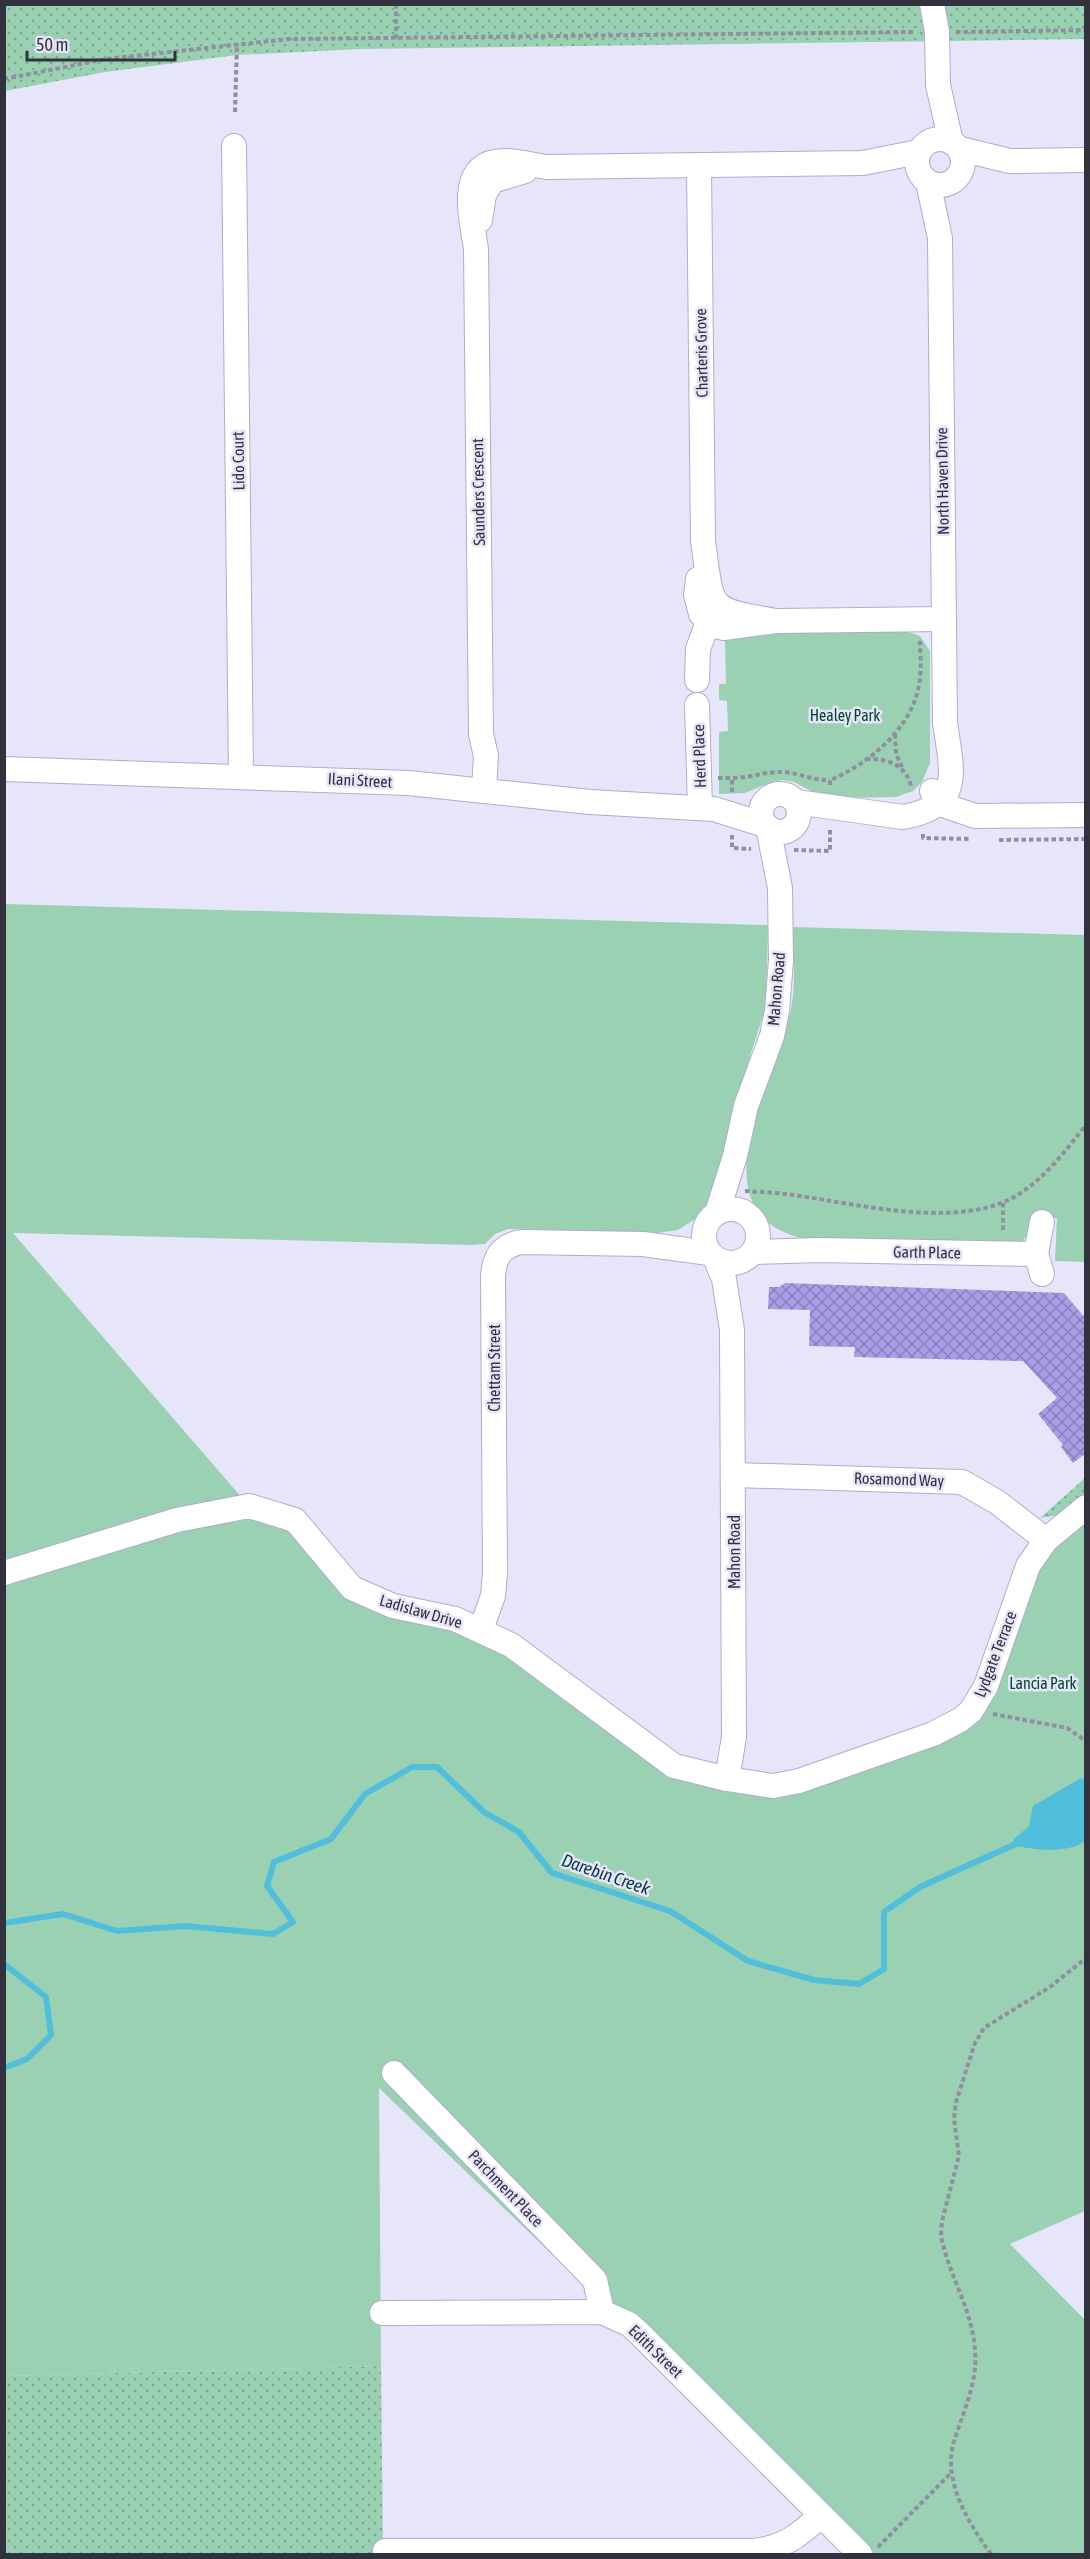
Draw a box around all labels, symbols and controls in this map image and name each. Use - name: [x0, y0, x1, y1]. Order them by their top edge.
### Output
- scale bar: [27, 24, 176, 62]
- text: 50 m: [36, 34, 68, 55]
- street label: Charteris Grove: [691, 308, 711, 398]
- street label: North Haven Drive: [932, 427, 952, 535]
- street label: Lido Court: [228, 431, 248, 491]
- street label: Saunders Crescent: [468, 438, 488, 546]
- park label: Healey Park: [810, 706, 880, 725]
- street label: Herd Place: [689, 724, 709, 788]
- street label: Ilani Street: [327, 769, 393, 791]
- street label: Mahon Road: [764, 951, 788, 1027]
- street label: Garth Place: [893, 1242, 961, 1262]
- street label: Chettam Street: [485, 1324, 503, 1412]
- street label: Rosamond Way: [854, 1468, 945, 1491]
- street label: Mahon Road: [725, 1515, 743, 1589]
- street label: Ladislaw Drive: [378, 1591, 464, 1631]
- street label: Lydgate Terrace: [970, 1608, 1021, 1700]
- park label: Lancia Park: [1009, 1674, 1077, 1692]
- water label: Darebin Creek: [559, 1849, 654, 1899]
- street label: Parchment Place: [465, 2146, 547, 2230]
- street label: Edith Street: [625, 2321, 687, 2381]

